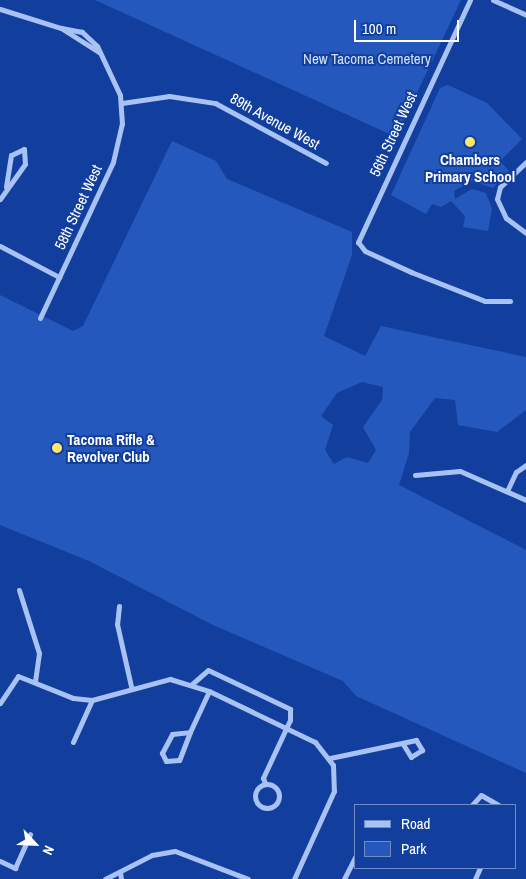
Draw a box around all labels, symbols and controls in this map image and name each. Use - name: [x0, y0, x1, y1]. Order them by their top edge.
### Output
- scale bar: [356, 10, 461, 42]
- text: 100 m: [362, 18, 396, 39]
- park label: New Tacoma Cemetery: [303, 50, 431, 68]
- street label: 89th Avenue West: [227, 89, 323, 153]
- street label: 56th Street West: [366, 89, 420, 179]
- marker: Chambers Primary School: [464, 136, 476, 148]
- place label: Chambers Primary School: [425, 150, 515, 185]
- street label: 58th Street West: [51, 162, 105, 252]
- place label: Tacoma Rifle & Revolver Club: [67, 430, 155, 465]
- marker: Tacoma Rifle & Revolver Club: [51, 442, 63, 454]
- legend: [354, 804, 516, 869]
- text: Road: [401, 813, 430, 834]
- north arrow: [10, 819, 60, 869]
- text: Park: [401, 838, 426, 859]
- text: N: [39, 843, 59, 858]

